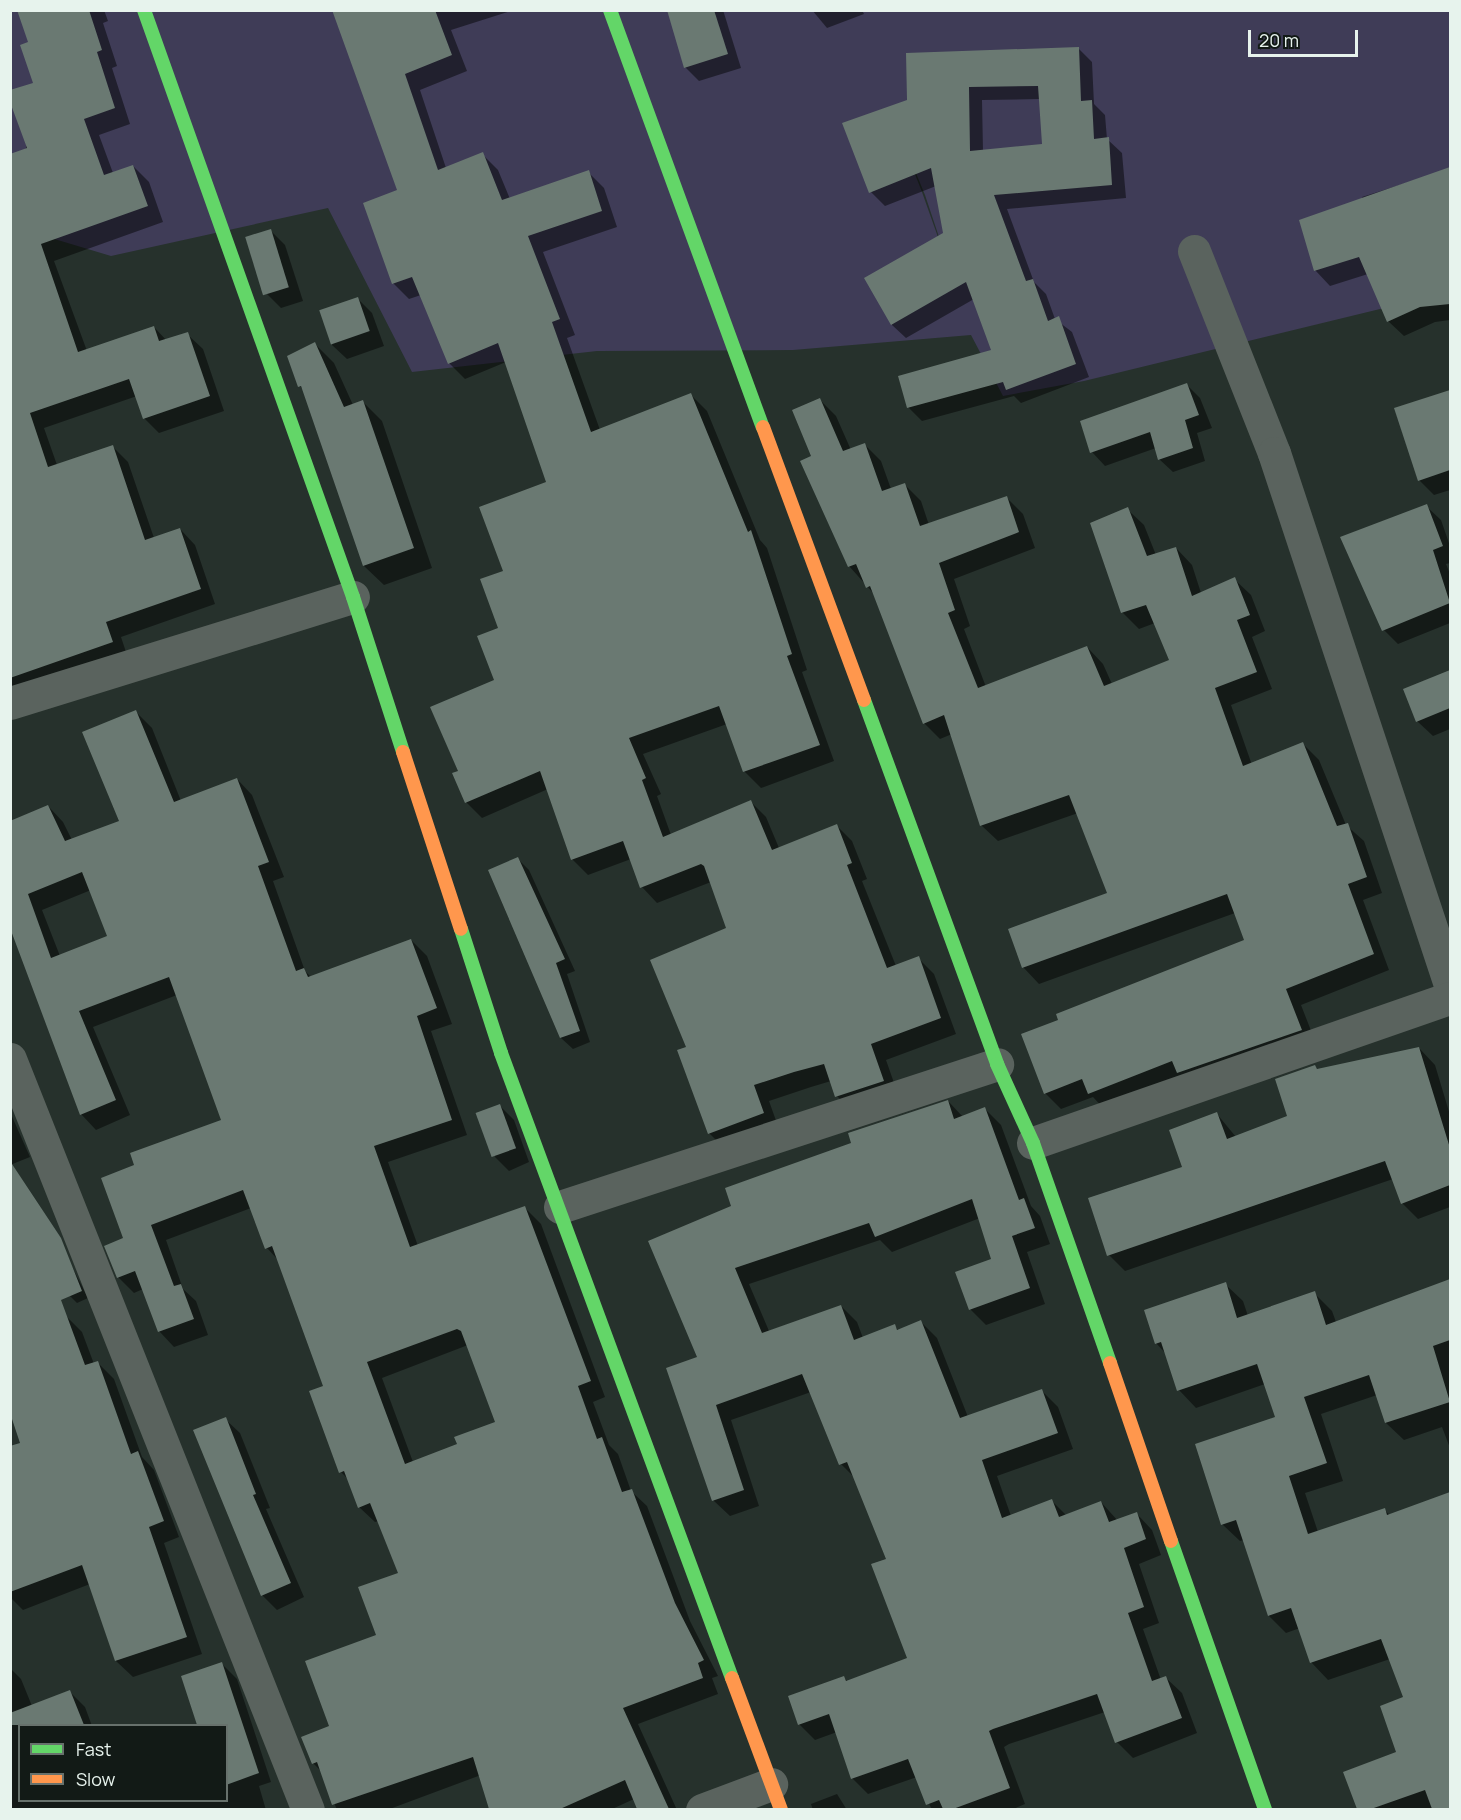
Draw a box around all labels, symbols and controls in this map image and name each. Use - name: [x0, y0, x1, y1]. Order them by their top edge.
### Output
- scale bar: [1251, 18, 1360, 56]
- text: 20 m: [1259, 28, 1299, 52]
- legend: [18, 1724, 228, 1802]
- text: Fast: [76, 1737, 111, 1761]
- text: Slow: [76, 1767, 115, 1791]

